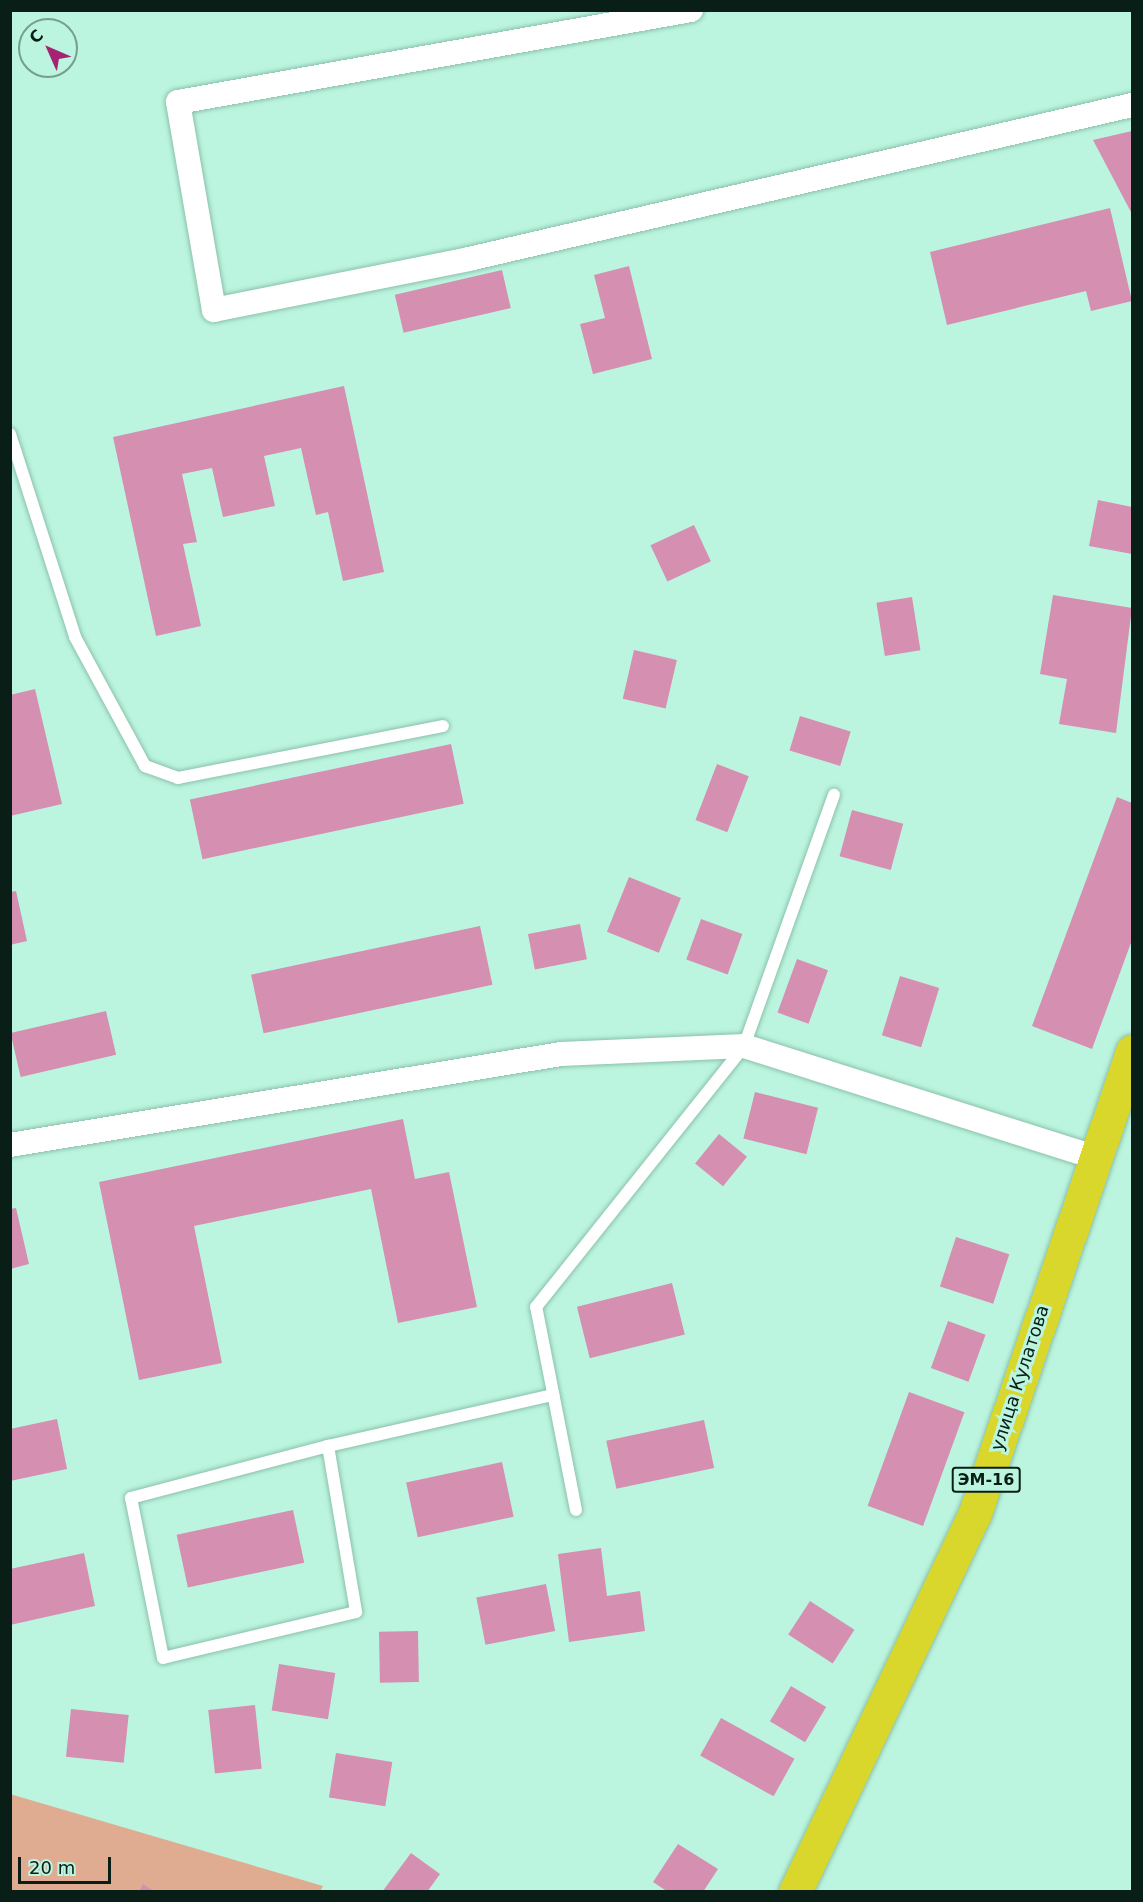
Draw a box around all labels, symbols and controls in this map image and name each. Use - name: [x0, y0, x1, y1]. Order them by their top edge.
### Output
- north arrow: [18, 18, 78, 78]
- text: С: [25, 25, 47, 47]
- street label: улица Кулатова: [986, 1302, 1054, 1454]
- road number: ЭМ-16: [952, 1467, 1020, 1493]
- scale bar: [21, 1845, 114, 1883]
- text: 20 m: [29, 1857, 75, 1878]

